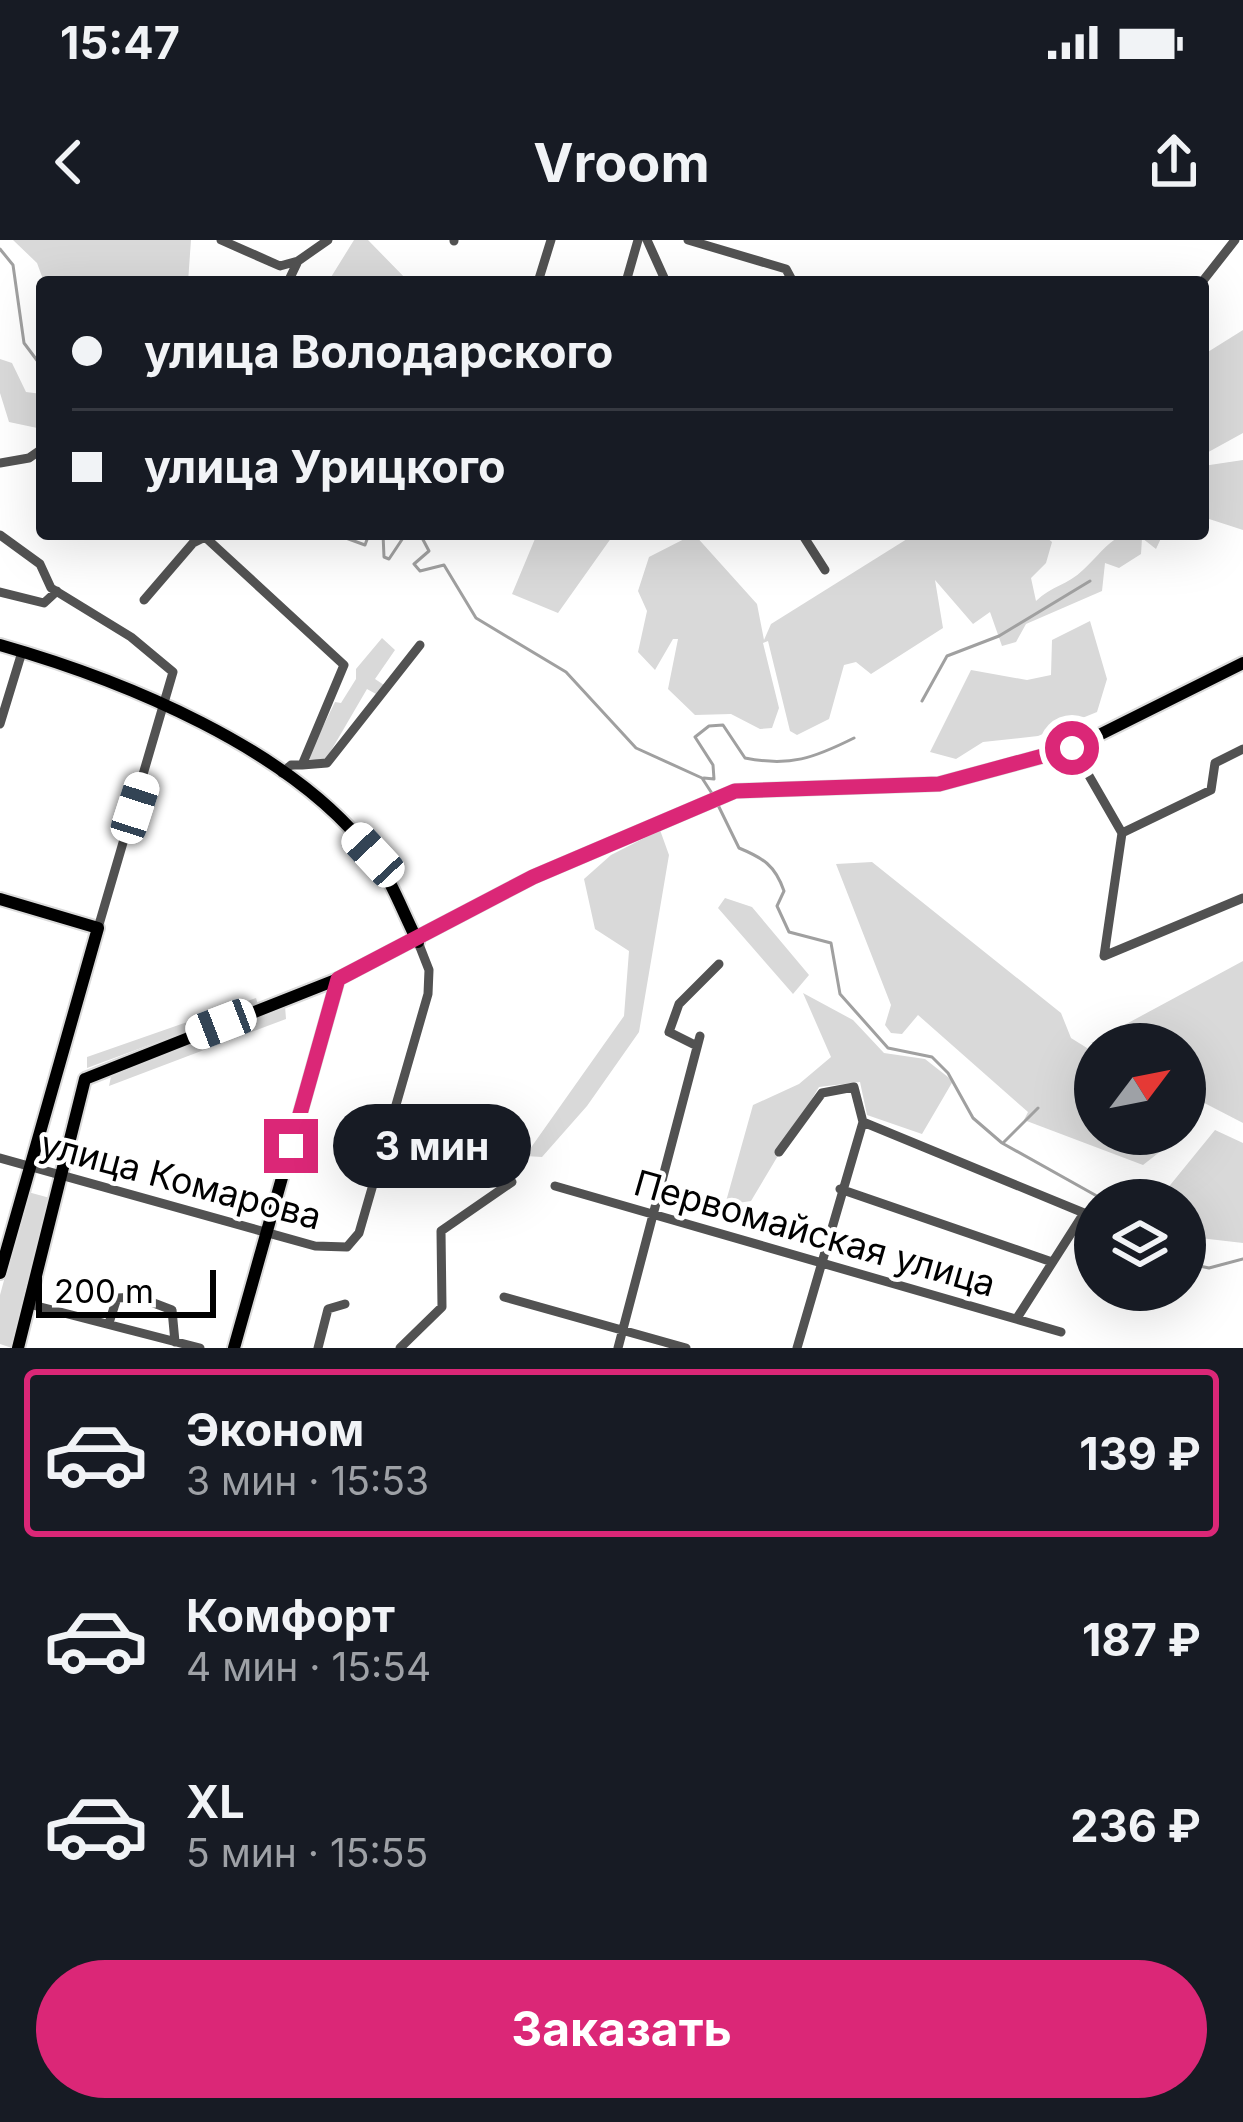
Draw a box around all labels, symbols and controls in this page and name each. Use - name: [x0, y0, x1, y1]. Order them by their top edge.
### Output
- text: 15:47: [60, 15, 180, 70]
- icon: back: [36, 129, 102, 195]
- icon: share: [1141, 129, 1207, 195]
- text: Vroom: [533, 130, 710, 195]
- text: улица Володарского: [144, 324, 613, 379]
- text: улица Урицкого: [144, 439, 506, 494]
- route start: [1045, 721, 1099, 775]
- car: [107, 768, 163, 848]
- car: [335, 816, 411, 894]
- car: [181, 994, 261, 1054]
- north arrow: [1074, 1023, 1206, 1155]
- map controls: [1074, 1023, 1206, 1311]
- callout: 3 мин: [333, 1104, 531, 1188]
- route end: [264, 1119, 318, 1173]
- street label: улица Комарова: [36, 1121, 326, 1239]
- text: 3 мин: [375, 1122, 489, 1169]
- street label: Первомайская улица: [629, 1160, 1001, 1306]
- button: layers: [1074, 1179, 1206, 1311]
- scale bar: [36, 1264, 216, 1317]
- text: 200 m: [54, 1271, 154, 1311]
- icon: car: [42, 1399, 150, 1507]
- text: Эконом: [186, 1402, 364, 1457]
- text: 139 ₽: [1079, 1426, 1201, 1481]
- text: 3 мин · 15:53: [186, 1457, 429, 1504]
- icon: car: [42, 1585, 150, 1693]
- text: Комфорт: [186, 1588, 395, 1643]
- text: 187 ₽: [1082, 1612, 1201, 1667]
- text: 4 мин · 15:54: [186, 1643, 431, 1690]
- icon: car: [42, 1771, 150, 1879]
- text: XL: [186, 1774, 245, 1829]
- text: 236 ₽: [1070, 1798, 1201, 1853]
- text: 5 мин · 15:55: [186, 1829, 428, 1876]
- button: Заказать: [36, 1960, 1207, 2098]

